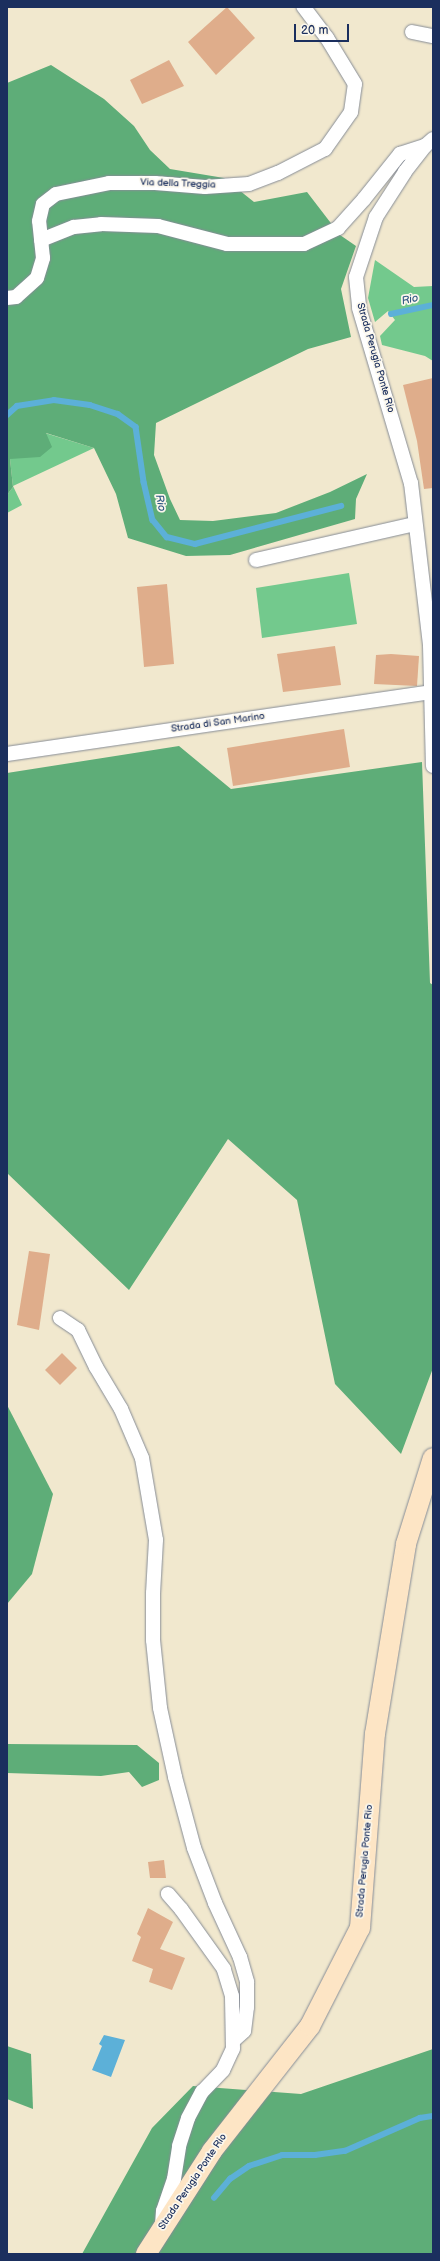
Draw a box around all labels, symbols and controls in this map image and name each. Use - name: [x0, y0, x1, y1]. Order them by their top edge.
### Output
- scale bar: [296, 16, 351, 42]
- text: 20 m: [301, 23, 328, 38]
- street label: Via della Treggia: [140, 177, 216, 191]
- water label: Rio: [400, 292, 420, 308]
- street label: Strada Perugia Ponte Rio: [354, 302, 396, 414]
- water label: Rio: [152, 494, 168, 512]
- street label: Strada di San Marino: [170, 710, 266, 736]
- street label: Strada Perugia Ponte Rio: [354, 1804, 376, 1918]
- street label: Strada Perugia Ponte Rio: [156, 2132, 230, 2232]

